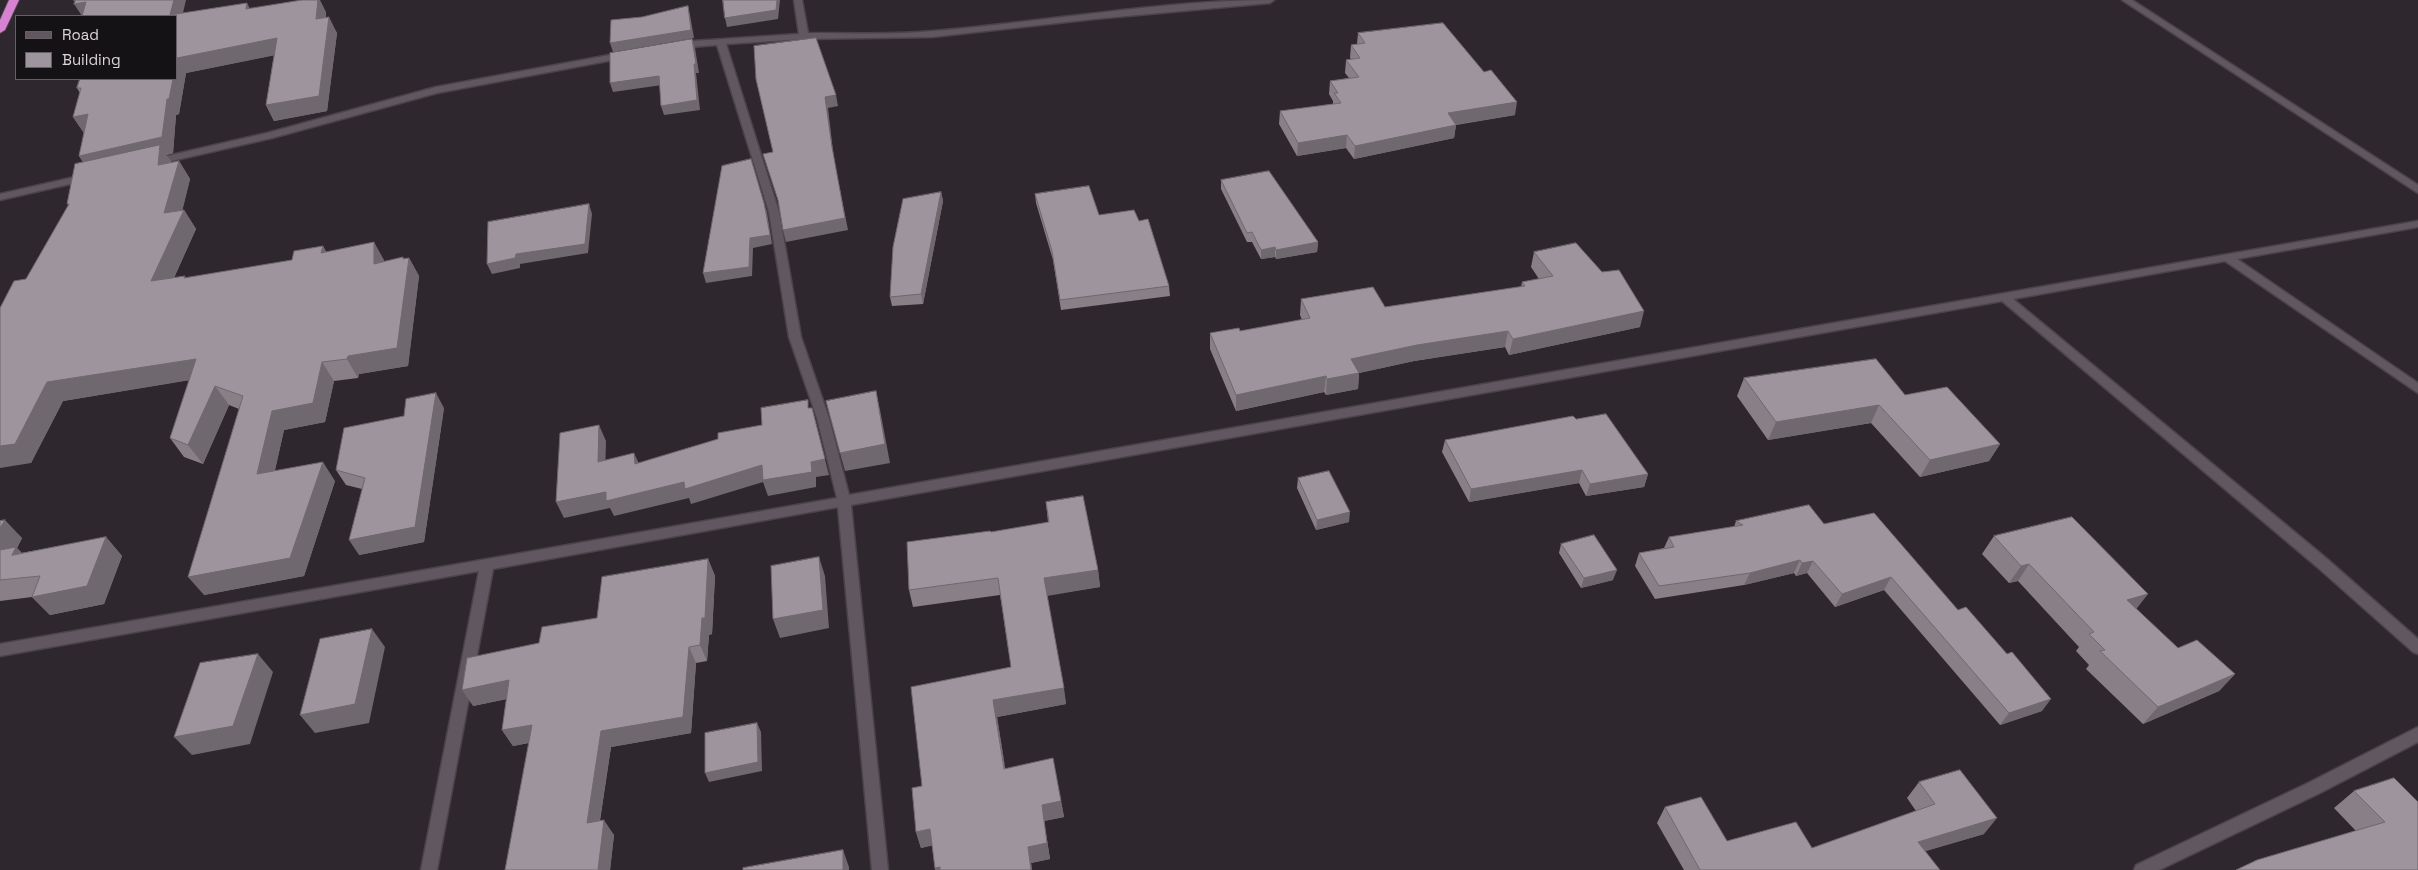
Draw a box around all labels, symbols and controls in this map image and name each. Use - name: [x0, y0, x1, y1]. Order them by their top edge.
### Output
- legend: [15, 15, 178, 80]
- text: Road: [62, 25, 99, 44]
- text: Building: [62, 50, 121, 69]

